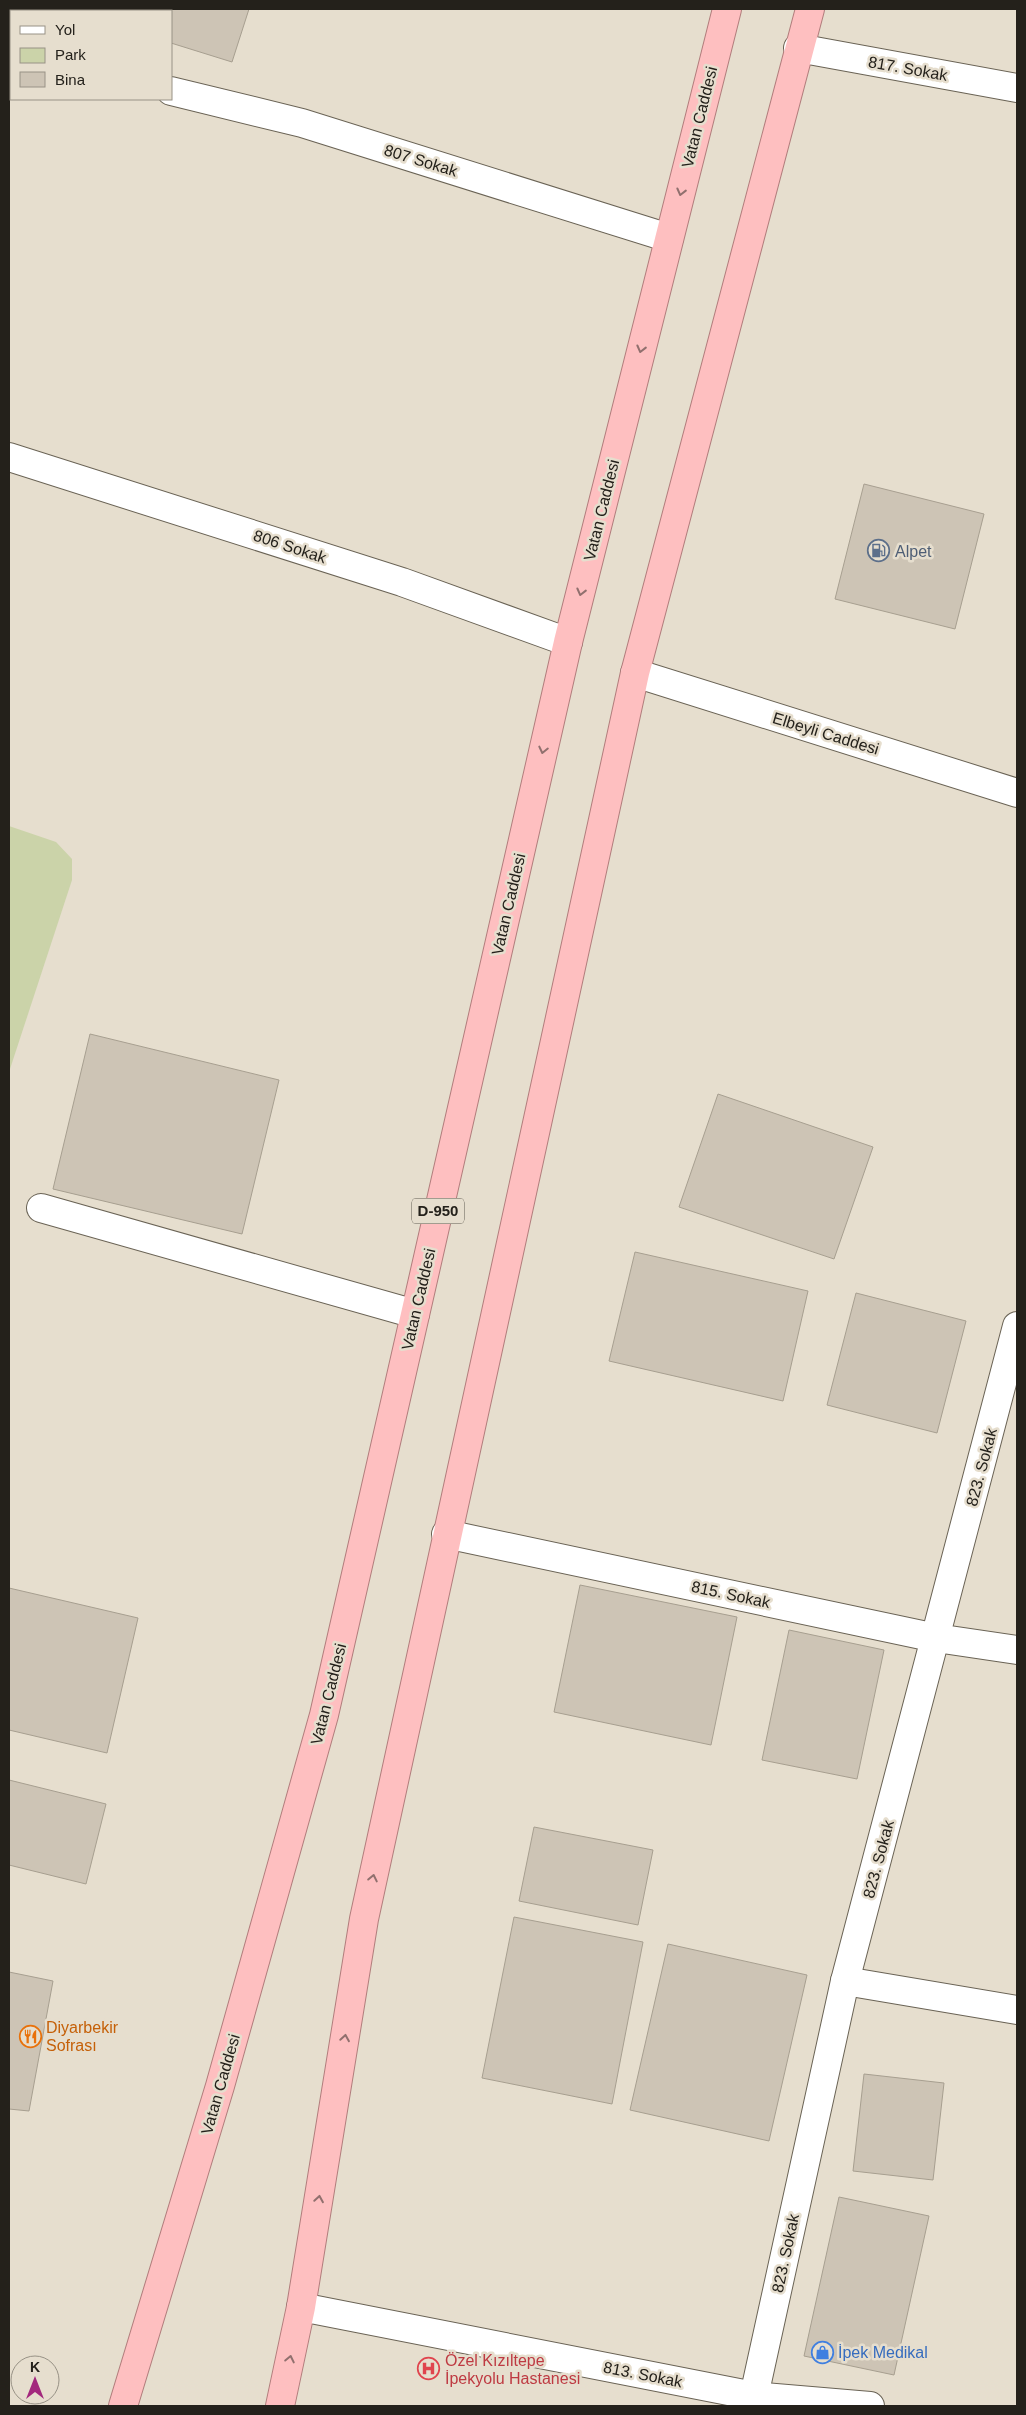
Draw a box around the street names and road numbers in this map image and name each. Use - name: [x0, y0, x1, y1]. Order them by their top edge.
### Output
- street label: 817. Sokak: [867, 53, 950, 84]
- street label: Vatan Caddesi: [679, 65, 720, 170]
- street label: 807 Sokak: [382, 141, 460, 180]
- street label: Vatan Caddesi: [581, 458, 622, 563]
- street label: 806 Sokak: [251, 527, 329, 567]
- street label: Elbeyli Caddesi: [771, 709, 881, 758]
- street label: Vatan Caddesi: [489, 852, 528, 957]
- road number: D-950: [412, 1198, 464, 1224]
- street label: Vatan Caddesi: [399, 1247, 438, 1352]
- street label: 823. Sokak: [963, 1425, 1000, 1508]
- street label: 815. Sokak: [690, 1578, 773, 1611]
- street label: Vatan Caddesi: [308, 1642, 349, 1747]
- street label: 823. Sokak: [860, 1817, 897, 1900]
- street label: Vatan Caddesi: [198, 2032, 243, 2136]
- street label: 823. Sokak: [769, 2211, 802, 2294]
- street label: 813. Sokak: [602, 2359, 685, 2391]

